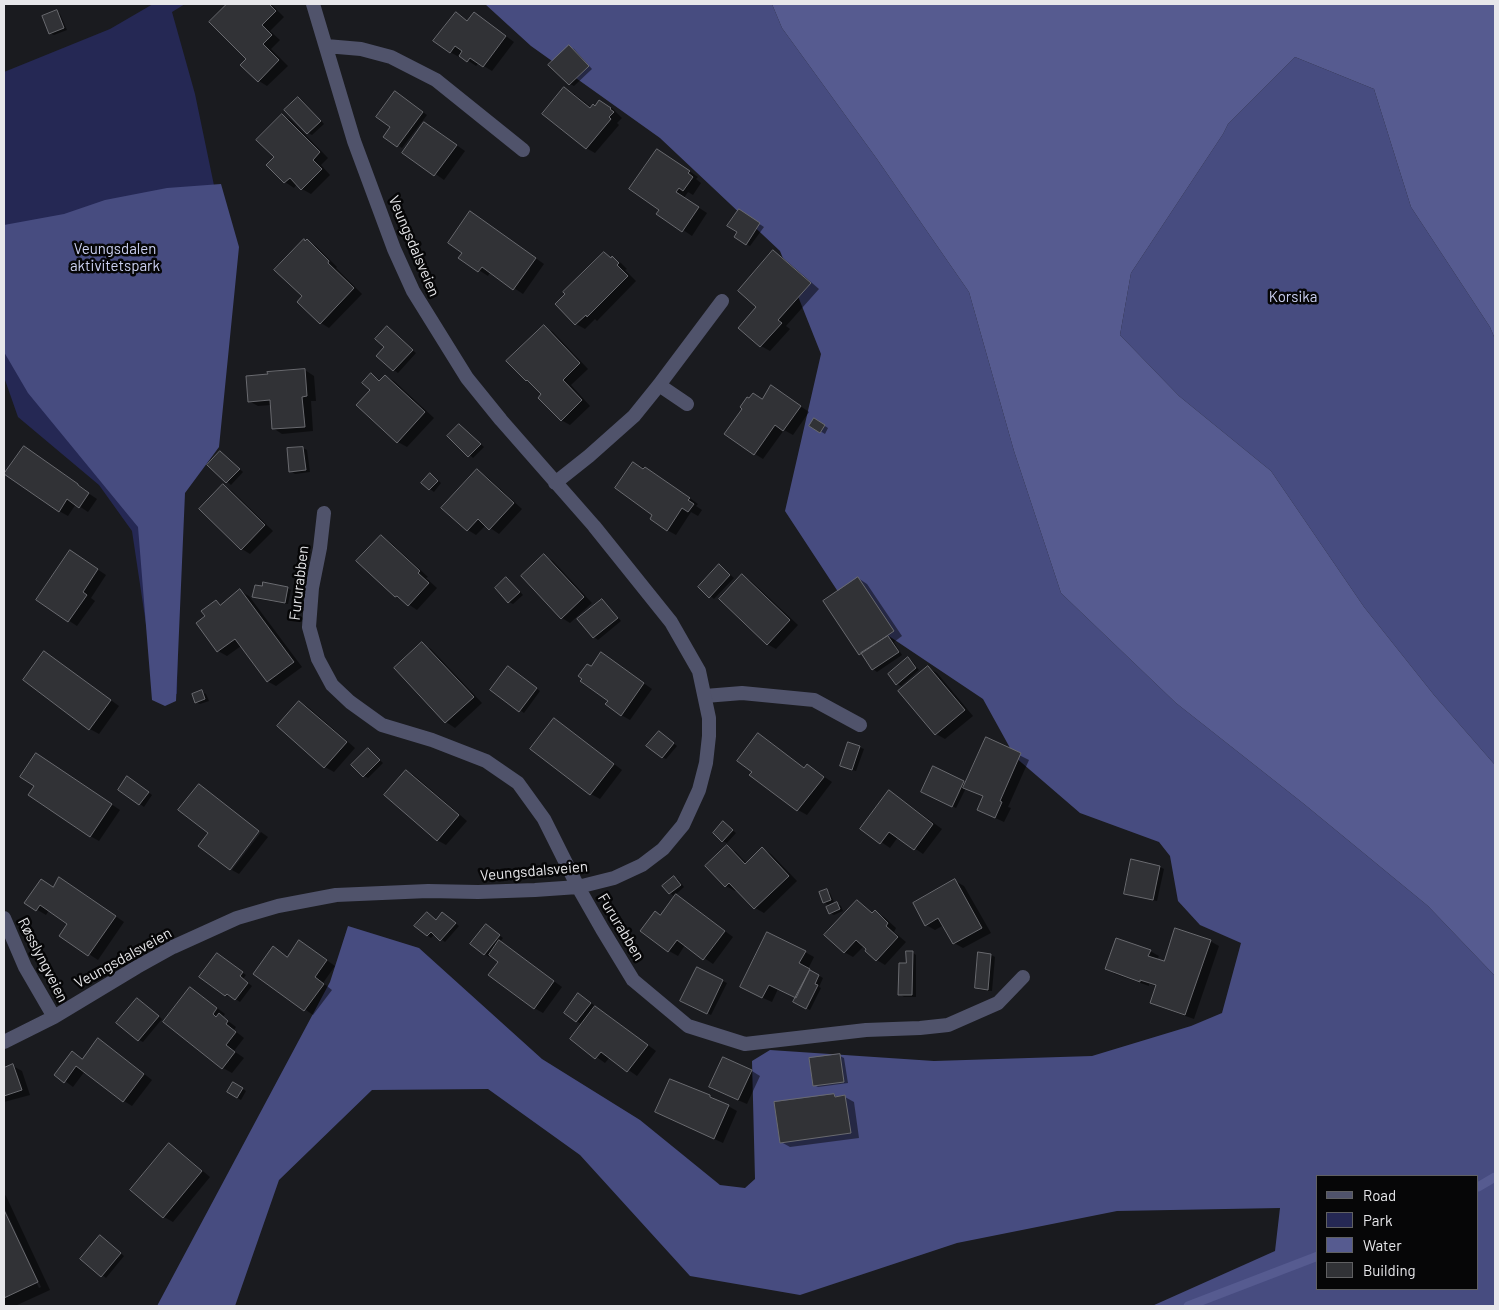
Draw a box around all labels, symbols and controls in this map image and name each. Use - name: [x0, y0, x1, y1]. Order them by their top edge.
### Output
- street label: Veungsdalsveien: [385, 193, 443, 299]
- park label: Veungsdalen aktivitetspark: [70, 240, 160, 275]
- park label: Korsika: [1269, 288, 1317, 306]
- street label: Fururabben: [285, 545, 313, 621]
- street label: Veungsdalsveien: [479, 857, 589, 885]
- street label: Fururabben: [594, 890, 648, 964]
- street label: Røsslyngveien: [14, 915, 72, 1005]
- street label: Veungsdalsveien: [71, 924, 175, 992]
- legend: [1316, 1175, 1479, 1290]
- text: Road: [1363, 1186, 1396, 1204]
- text: Park: [1363, 1211, 1392, 1229]
- text: Water: [1363, 1236, 1402, 1254]
- text: Building: [1363, 1261, 1416, 1279]

